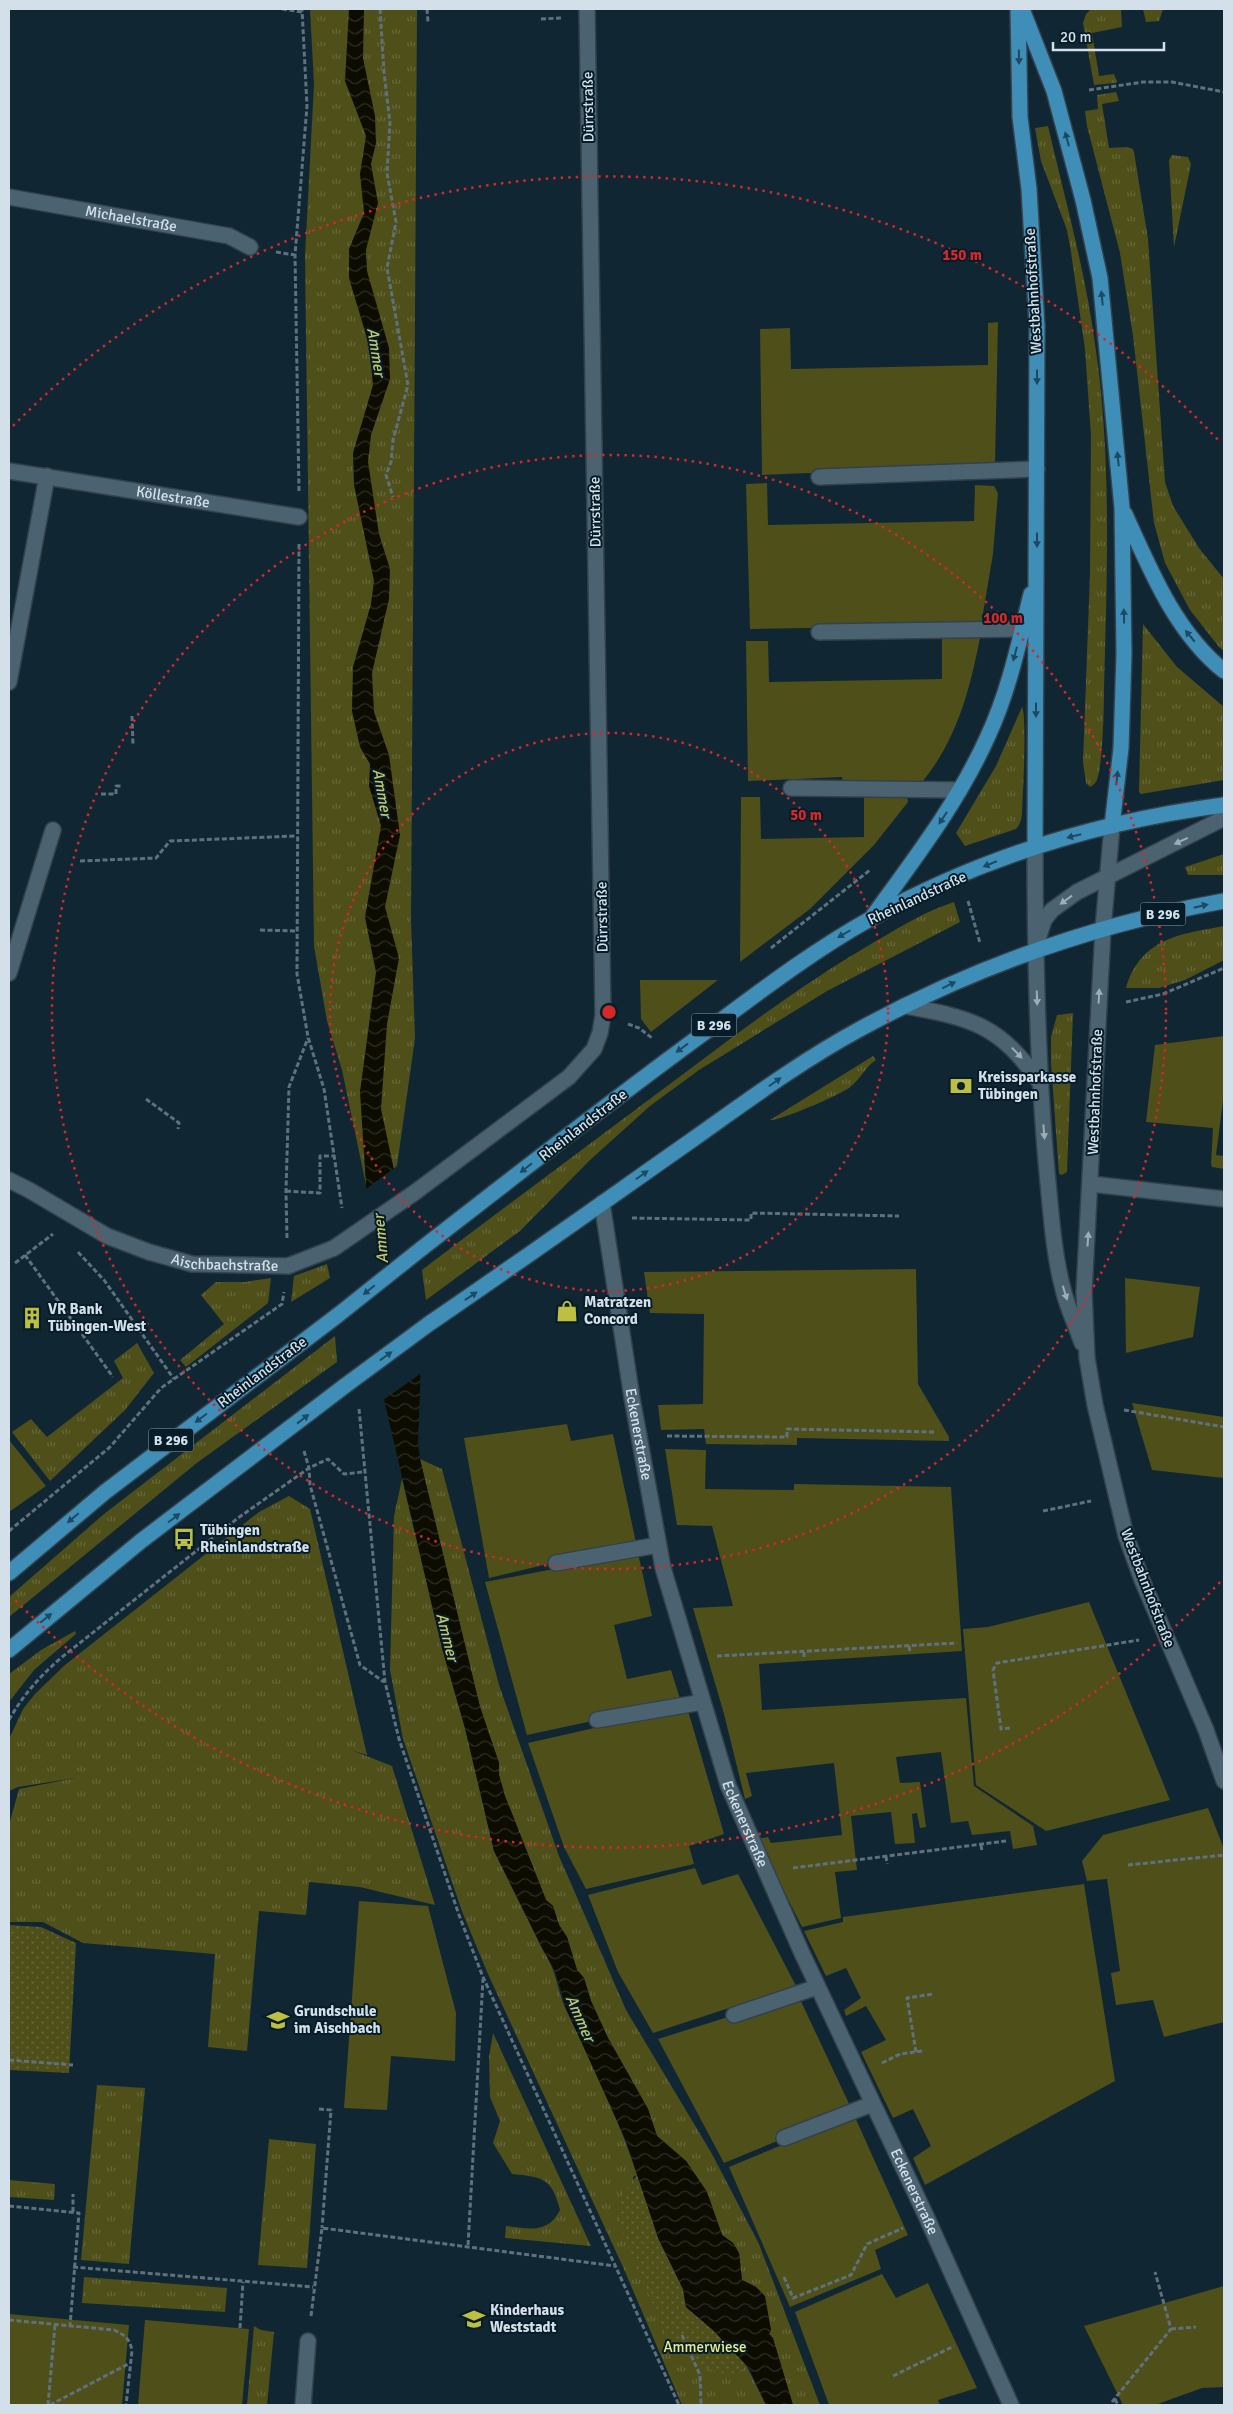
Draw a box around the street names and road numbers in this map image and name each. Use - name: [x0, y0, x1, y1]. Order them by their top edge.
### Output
- street label: Dürrstraße: [578, 71, 598, 143]
- street label: Michaelstraße: [84, 202, 178, 236]
- street label: Westbahnhofstraße: [1021, 228, 1045, 354]
- street label: Dürrstraße: [585, 476, 605, 548]
- street label: Köllestraße: [135, 482, 211, 512]
- street label: Rheinlandstraße: [865, 867, 969, 929]
- street label: Dürrstraße: [592, 881, 612, 953]
- road number: B 296: [1140, 902, 1186, 926]
- road number: B 296: [692, 1014, 736, 1036]
- street label: Westbahnhofstraße: [1084, 1029, 1106, 1155]
- street label: Rheinlandstraße: [535, 1085, 631, 1165]
- street label: Aischbachstraße: [169, 1250, 278, 1275]
- street label: Rheinlandstraße: [214, 1333, 310, 1411]
- street label: Eckenerstraße: [622, 1387, 656, 1482]
- road number: B 296: [148, 1428, 194, 1452]
- street label: Westbahnhofstraße: [1117, 1526, 1179, 1650]
- street label: Eckenerstraße: [718, 1778, 772, 1870]
- street label: Eckenerstraße: [887, 2146, 942, 2238]

